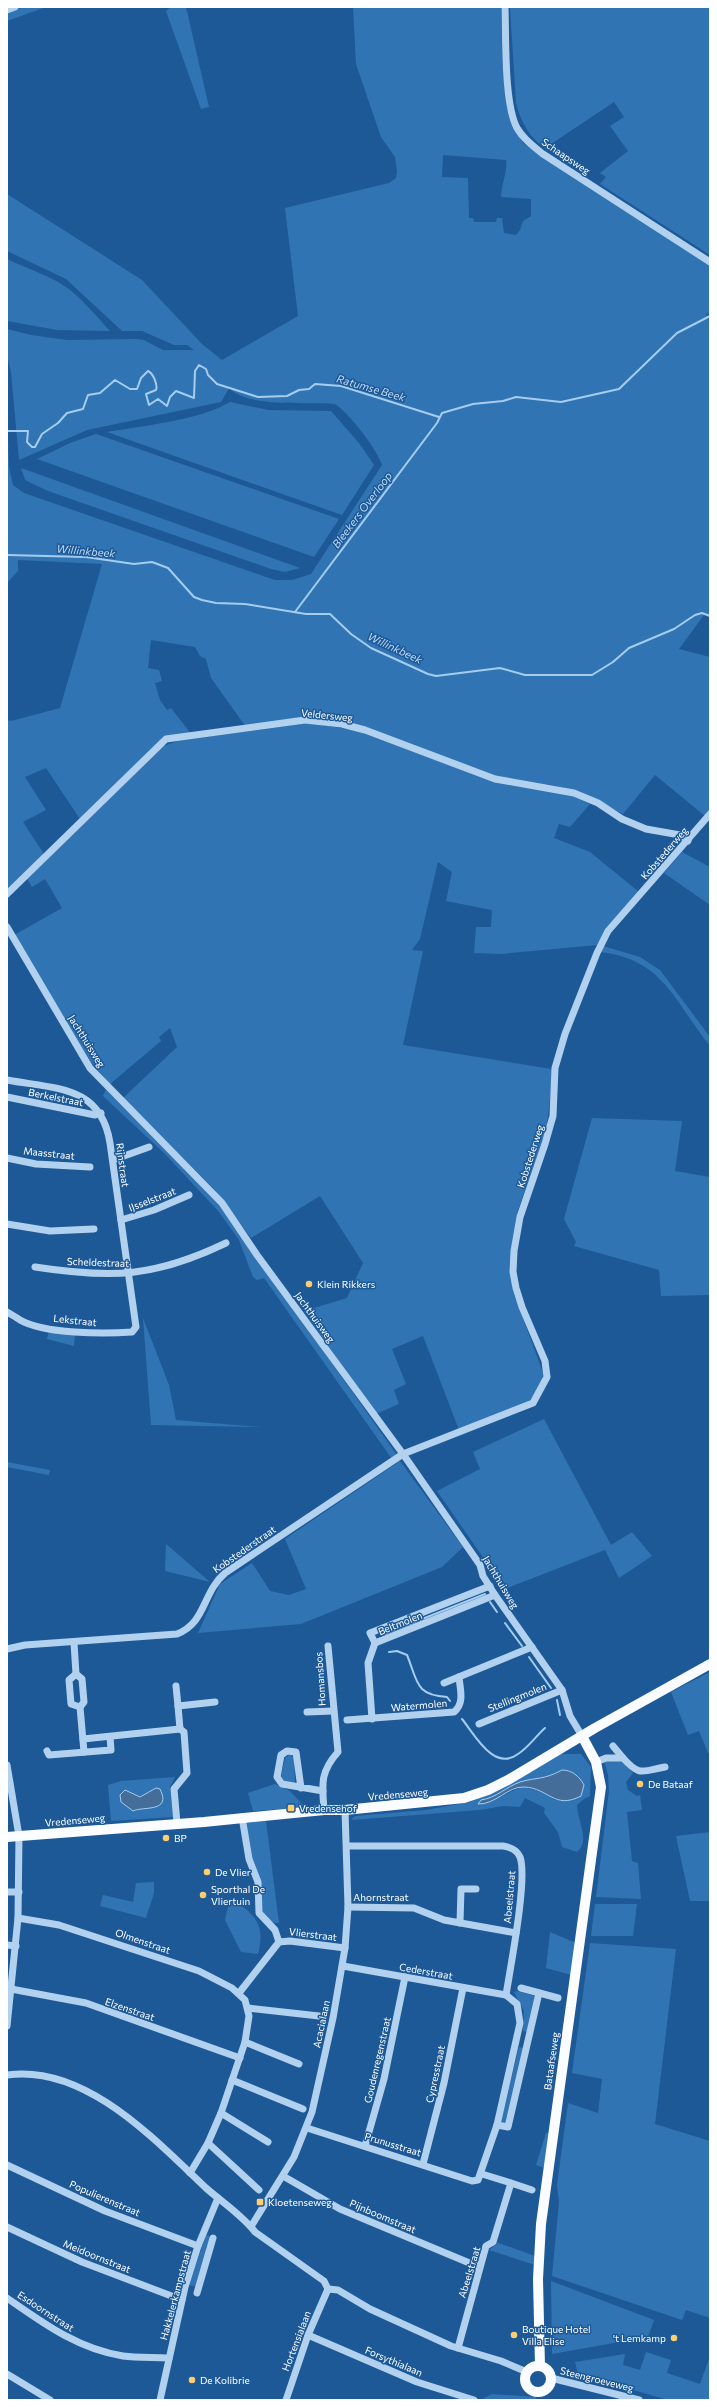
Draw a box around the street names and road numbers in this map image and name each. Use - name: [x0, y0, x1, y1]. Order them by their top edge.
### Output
- street label: Schaapsweg: [540, 135, 593, 177]
- street label: Veldersweg: [301, 706, 354, 724]
- street label: Kobstederweg: [638, 824, 690, 882]
- street label: Jachthuisweg: [66, 1012, 108, 1070]
- street label: Berkelstraat: [27, 1086, 85, 1108]
- street label: Kobstederweg: [514, 1122, 546, 1189]
- street label: Rijnstraat: [114, 1142, 132, 1188]
- street label: Maasstraat: [23, 1144, 75, 1162]
- street label: IJsselstraat: [127, 1184, 177, 1214]
- street label: Scheldestraat: [67, 1255, 129, 1269]
- street label: Jachthuisweg: [293, 1289, 338, 1345]
- street label: Lekstraat: [53, 1312, 97, 1328]
- street label: Kobstederstraat: [210, 1523, 278, 1575]
- street label: Jachthuisweg: [480, 1553, 522, 1611]
- street label: Beltmolen: [376, 1609, 424, 1637]
- street label: Homansbos: [312, 1651, 328, 1706]
- street label: Stellingmolen: [486, 1680, 548, 1714]
- street label: Watermolen: [390, 1697, 448, 1713]
- street label: Vredenseweg: [367, 1785, 429, 1803]
- street label: Vredenseweg: [44, 1811, 106, 1829]
- street label: Abeelstraat: [501, 1870, 517, 1924]
- street label: Ahornstraat: [353, 1891, 409, 1903]
- street label: Vlierstraat: [288, 1925, 338, 1943]
- street label: Olmenstraat: [114, 1926, 172, 1956]
- street label: Cederstraat: [398, 1960, 454, 1982]
- street label: Elzenstraat: [104, 1995, 156, 2023]
- street label: Acacialaan: [310, 1999, 332, 2049]
- street label: Goudenregenstraat: [361, 2016, 393, 2104]
- street label: Bataafseweg: [541, 2031, 561, 2091]
- street label: Cypresstraat: [423, 2044, 447, 2104]
- street label: Prunusstraat: [363, 2130, 423, 2158]
- street label: Populierenstraat: [68, 2178, 142, 2218]
- street label: Pijnboomstraat: [348, 2197, 418, 2235]
- street label: Meidoornstraat: [61, 2237, 133, 2275]
- street label: Abeelstraat: [456, 2245, 482, 2299]
- street label: Hakkelerkampstraat: [157, 2249, 193, 2341]
- street label: Esdoornstraat: [15, 2288, 77, 2334]
- street label: Hortensialaan: [279, 2309, 313, 2373]
- street label: Forsythialaan: [363, 2343, 425, 2379]
- street label: Steengroeveweg: [559, 2364, 635, 2394]

